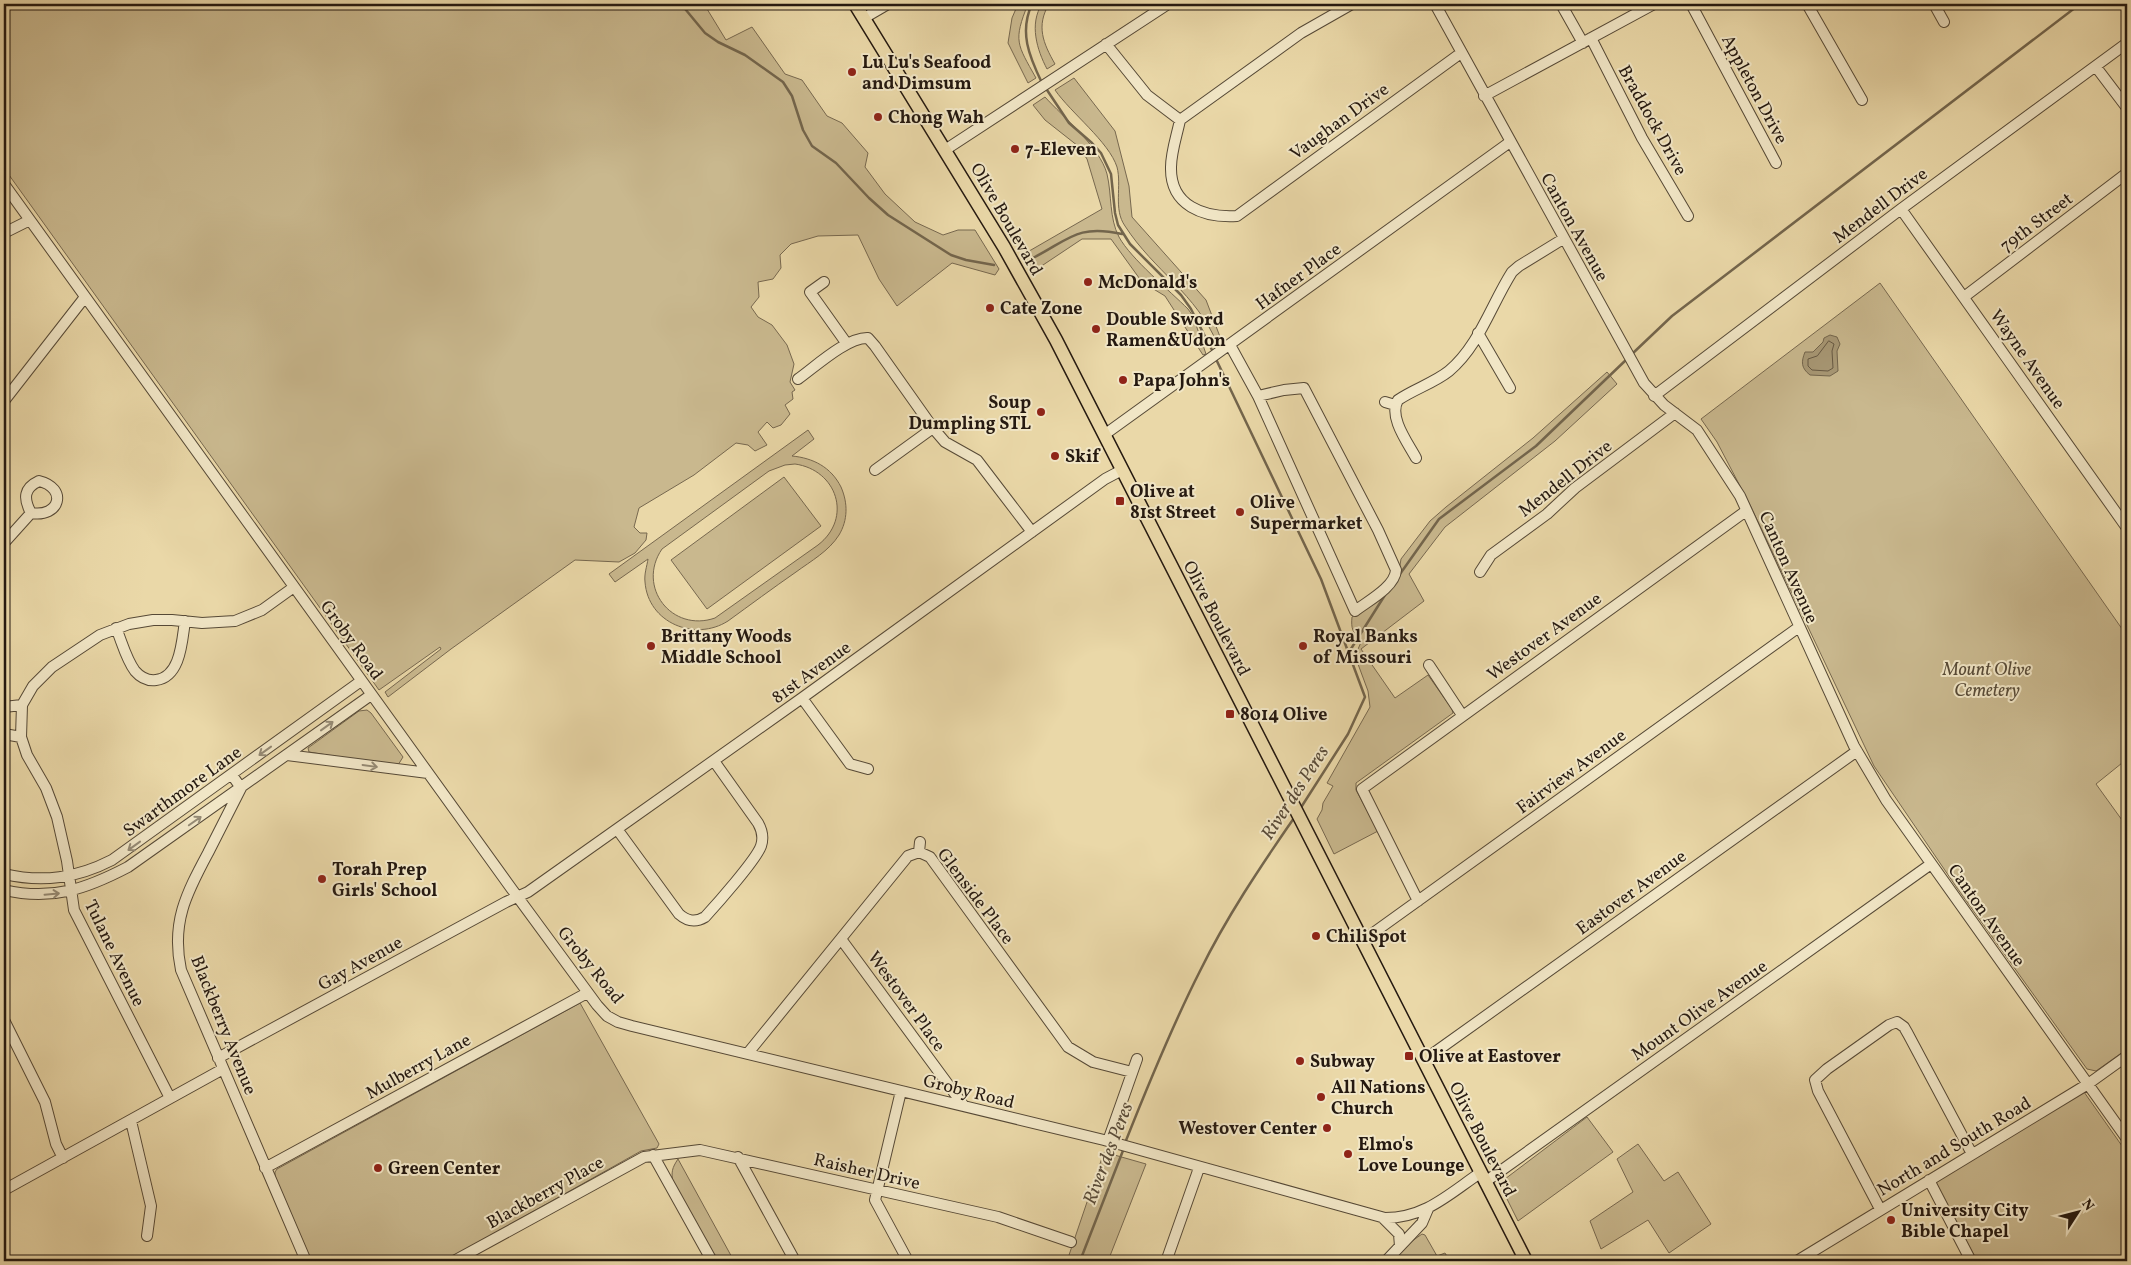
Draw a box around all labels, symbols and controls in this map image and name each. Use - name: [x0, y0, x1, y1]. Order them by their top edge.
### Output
- street label: Appleton Drive: [1714, 31, 1793, 149]
- place label: Lu Lu's Seafood and Dimsum: [862, 51, 991, 97]
- street label: Braddock Drive: [1611, 61, 1692, 180]
- marker: Lu Lu's Seafood and Dimsum: [846, 66, 858, 78]
- street label: Vaughan Drive: [1285, 78, 1395, 167]
- place label: Chong Wah: [888, 106, 985, 131]
- marker: Chong Wah: [872, 111, 884, 123]
- place label: 7-Eleven: [1025, 138, 1097, 163]
- marker: 7-Eleven: [1009, 143, 1021, 155]
- street label: Olive Boulevard: [963, 159, 1048, 281]
- street label: Mendell Drive: [1828, 162, 1933, 250]
- street label: Canton Avenue: [1534, 169, 1614, 286]
- street label: 79th Street: [1995, 187, 2079, 259]
- street label: Hafner Place: [1251, 238, 1347, 317]
- place label: McDonald's: [1098, 271, 1197, 296]
- marker: McDonald's: [1082, 276, 1094, 288]
- place label: Cate Zone: [1000, 297, 1083, 322]
- marker: Cate Zone: [984, 302, 996, 314]
- street label: Wayne Avenue: [1983, 305, 2070, 415]
- place label: Double Sword Ramen&Udon: [1106, 308, 1226, 354]
- marker: Double Sword Ramen&Udon: [1090, 323, 1102, 335]
- place label: Papa John's: [1133, 369, 1230, 394]
- marker: Papa John's: [1117, 374, 1129, 386]
- place label: Soup Dumpling STL: [909, 391, 1031, 437]
- marker: Soup Dumpling STL: [1035, 406, 1047, 418]
- street label: Mendell Drive: [1514, 435, 1618, 524]
- place label: Skif: [1065, 445, 1101, 470]
- marker: Skif: [1049, 450, 1061, 462]
- place label: Olive at 81st Street: [1130, 480, 1216, 526]
- place label: Olive Supermarket: [1250, 491, 1363, 537]
- marker: Olive at 81st Street: [1114, 495, 1126, 507]
- marker: Olive Supermarket: [1234, 506, 1246, 518]
- street label: Canton Avenue: [1752, 508, 1824, 628]
- street label: Olive Boulevard: [1176, 557, 1255, 681]
- street label: Westover Avenue: [1482, 587, 1607, 687]
- street label: Groby Road: [313, 596, 388, 686]
- place label: Brittany Woods Middle School: [661, 625, 792, 671]
- place label: Royal Banks of Missouri: [1313, 625, 1418, 671]
- street label: 81st Avenue: [767, 636, 857, 711]
- marker: Brittany Woods Middle School: [645, 640, 657, 652]
- marker: Royal Banks of Missouri: [1297, 640, 1309, 652]
- park label: Mount Olive Cemetery: [1942, 658, 2032, 704]
- place label: 8014 Olive: [1240, 703, 1328, 728]
- marker: 8014 Olive: [1224, 708, 1236, 720]
- one-way arrow: [320, 721, 334, 731]
- street label: Fairview Avenue: [1512, 724, 1632, 821]
- street label: Swarthmore Lane: [119, 741, 247, 844]
- water label: River des Peres: [1256, 741, 1336, 845]
- one-way arrow: [258, 746, 272, 756]
- one-way arrow: [362, 761, 378, 771]
- one-way arrow: [188, 816, 202, 826]
- one-way arrow: [127, 841, 141, 851]
- street label: Glenside Place: [930, 844, 1019, 950]
- street label: Eastover Avenue: [1572, 845, 1692, 942]
- place label: Torah Prep Girls' School: [332, 858, 437, 904]
- street label: Canton Avenue: [1941, 859, 2031, 972]
- marker: Torah Prep Girls' School: [316, 873, 328, 885]
- one-way arrow: [44, 889, 60, 898]
- street label: Tulane Avenue: [77, 896, 150, 1011]
- street label: Groby Road: [551, 922, 629, 1010]
- place label: ChiliSpot: [1326, 925, 1407, 950]
- marker: ChiliSpot: [1310, 930, 1322, 942]
- street label: Gay Avenue: [314, 931, 408, 998]
- street label: Westover Place: [861, 946, 951, 1057]
- street label: Blackberry Avenue: [183, 952, 262, 1099]
- street label: Mount Olive Avenue: [1627, 955, 1773, 1068]
- street label: Mulberry Lane: [362, 1028, 476, 1106]
- place label: Olive at Eastover: [1419, 1045, 1561, 1070]
- place label: Subway: [1310, 1050, 1375, 1075]
- marker: Olive at Eastover: [1403, 1050, 1415, 1062]
- marker: Subway: [1294, 1055, 1306, 1067]
- street label: Groby Road: [920, 1069, 1017, 1116]
- place label: All Nations Church: [1331, 1076, 1426, 1122]
- street label: Olive Boulevard: [1442, 1078, 1521, 1202]
- marker: All Nations Church: [1315, 1091, 1327, 1103]
- street label: North and South Road: [1873, 1091, 2036, 1203]
- water label: River des Peres: [1077, 1099, 1140, 1209]
- place label: Westover Center: [1178, 1117, 1317, 1142]
- marker: Westover Center: [1321, 1122, 1333, 1134]
- place label: Elmo's Love Lounge: [1358, 1133, 1464, 1179]
- street label: Raisher Drive: [811, 1148, 922, 1197]
- marker: Elmo's Love Lounge: [1342, 1148, 1354, 1160]
- street label: Blackberry Place: [483, 1151, 609, 1236]
- place label: Green Center: [388, 1157, 501, 1182]
- marker: Green Center: [372, 1162, 384, 1174]
- north arrow: [2054, 1188, 2104, 1238]
- text: N: [2077, 1196, 2098, 1215]
- place label: University City Bible Chapel: [1901, 1199, 2029, 1245]
- marker: University City Bible Chapel: [1885, 1214, 1897, 1226]

